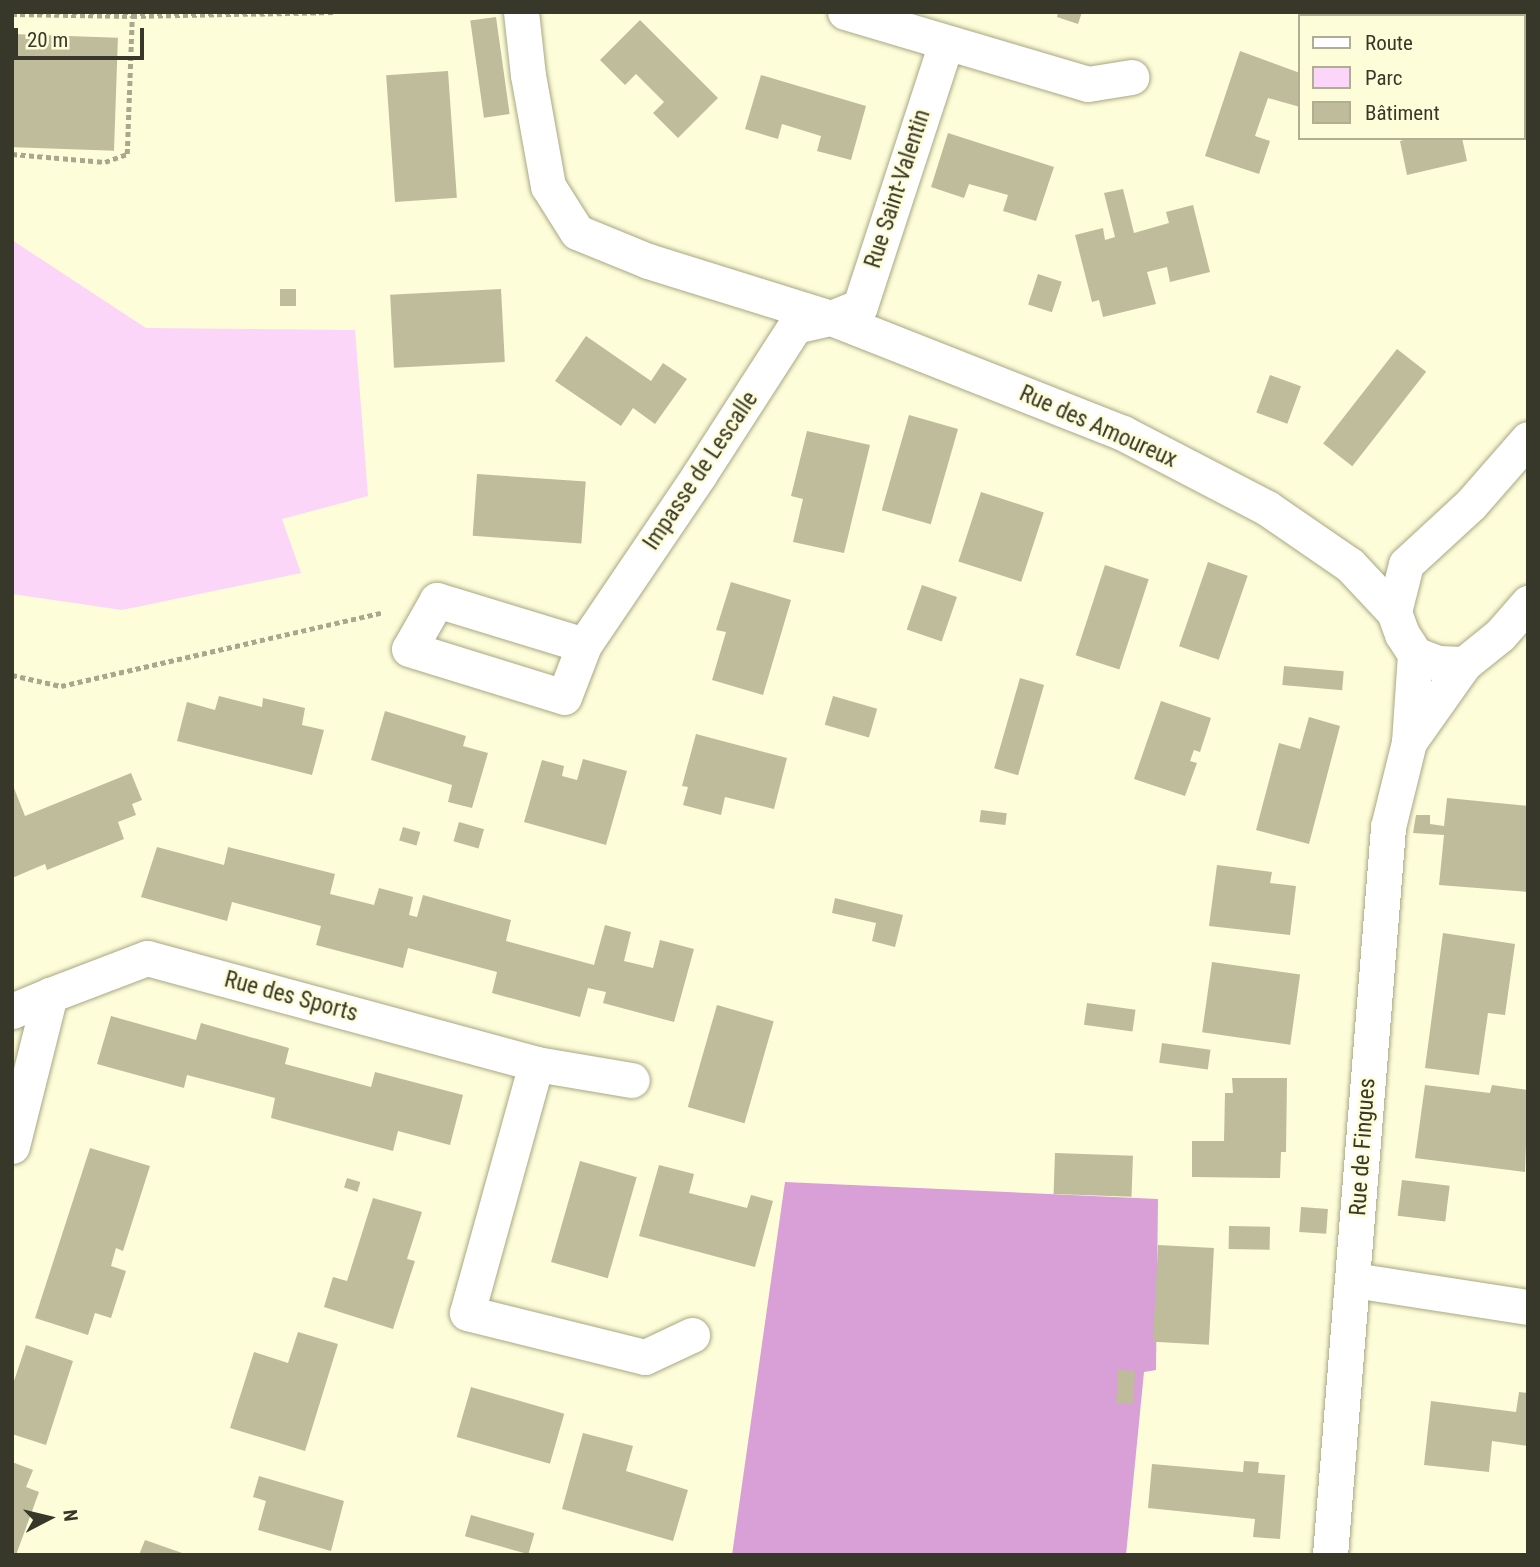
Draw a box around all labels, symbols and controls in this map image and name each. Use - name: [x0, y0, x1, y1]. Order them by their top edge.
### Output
- scale bar: [18, 14, 147, 58]
- legend: [1298, 14, 1526, 140]
- text: 20 m: [27, 28, 68, 52]
- text: Route: [1365, 31, 1413, 55]
- text: Parc: [1365, 66, 1403, 90]
- text: Bâtiment: [1365, 101, 1440, 125]
- street label: Rue Saint-Valentin: [859, 106, 937, 272]
- street label: Rue des Amoureux: [1015, 380, 1181, 474]
- street label: Impasse de Lescalle: [638, 387, 764, 555]
- street label: Rue des Sports: [221, 966, 361, 1028]
- street label: Rue de Fingues: [1344, 1077, 1382, 1217]
- north arrow: [14, 1483, 84, 1553]
- text: N: [58, 1508, 82, 1523]

